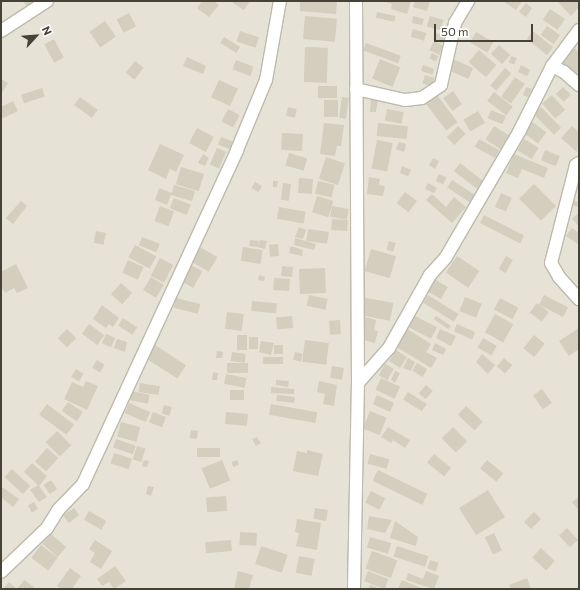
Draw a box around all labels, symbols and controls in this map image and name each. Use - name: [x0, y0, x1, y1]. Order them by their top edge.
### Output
- north arrow: [16, 16, 56, 56]
- scale bar: [436, 16, 535, 42]
- text: N: [40, 24, 55, 37]
- text: 50 m: [441, 24, 469, 38]

